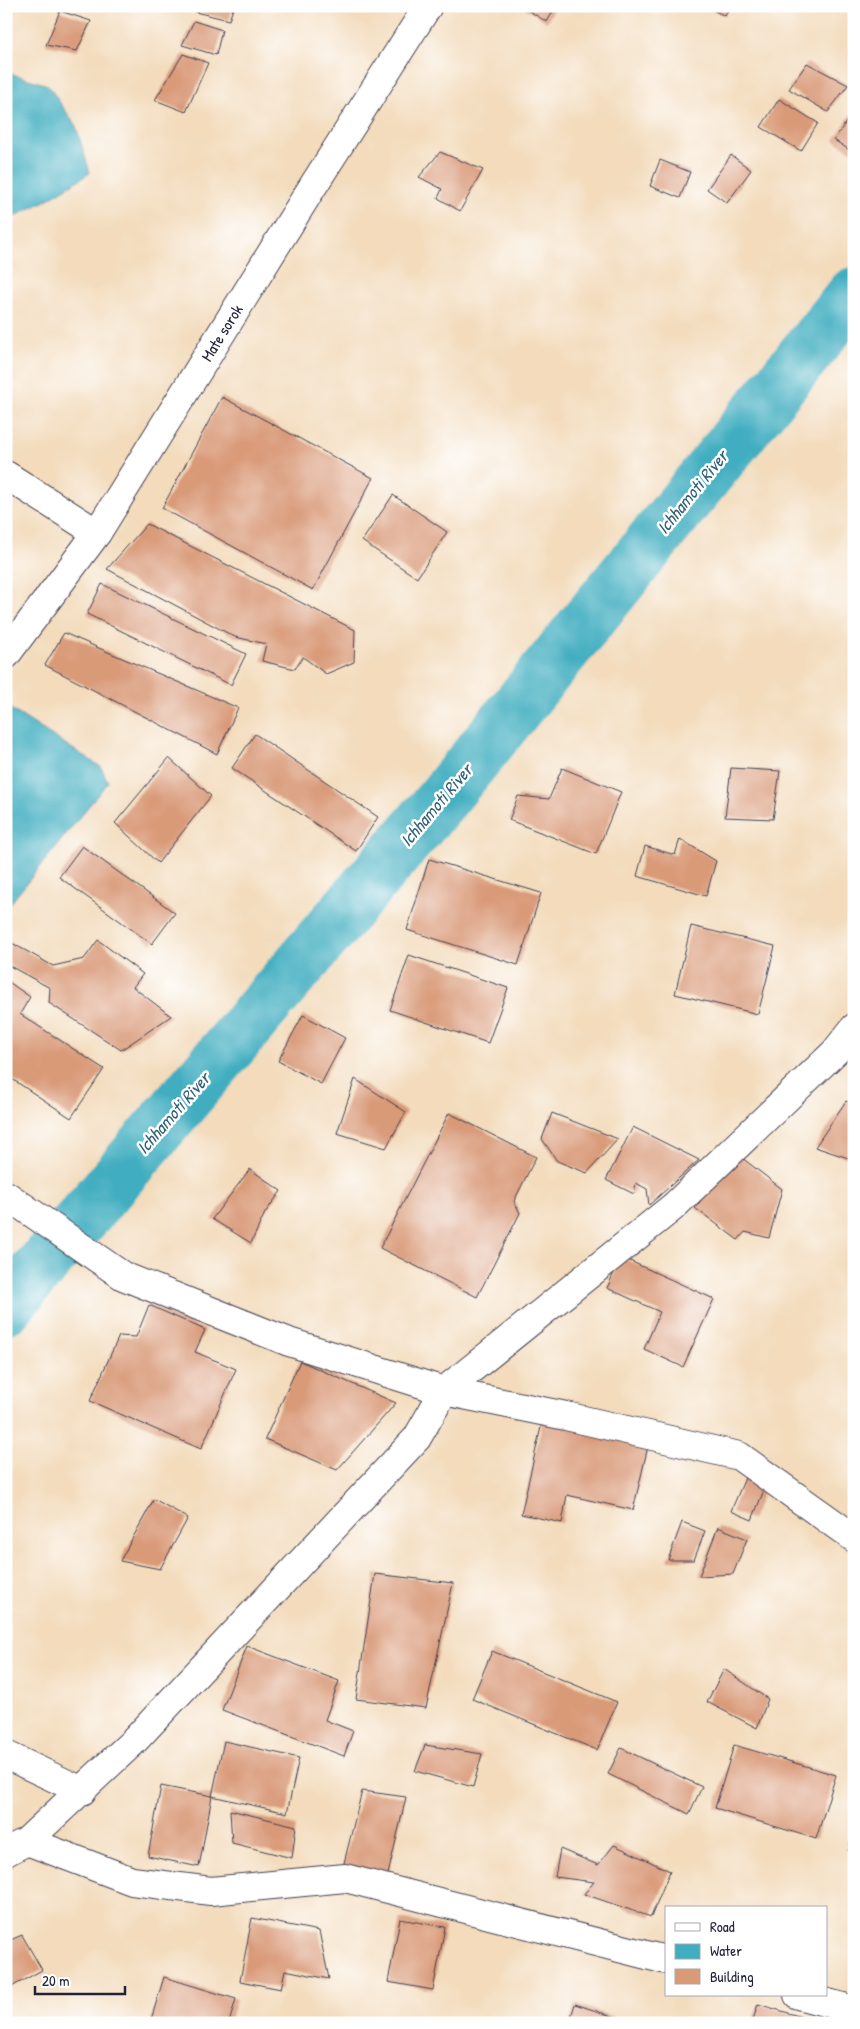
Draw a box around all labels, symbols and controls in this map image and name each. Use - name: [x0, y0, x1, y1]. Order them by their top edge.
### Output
- street label: Mate sorok: [196, 300, 248, 365]
- water label: Ichhamoti River: [651, 443, 735, 539]
- water label: Ichhamoti River: [394, 757, 479, 852]
- water label: Ichhamoti River: [131, 1065, 217, 1159]
- legend: [665, 1906, 828, 1996]
- text: Road: [710, 1916, 735, 1937]
- text: Water: [710, 1940, 742, 1961]
- scale bar: [35, 1964, 125, 1996]
- text: Building: [710, 1966, 754, 1987]
- text: 20 m: [42, 1970, 69, 1991]

